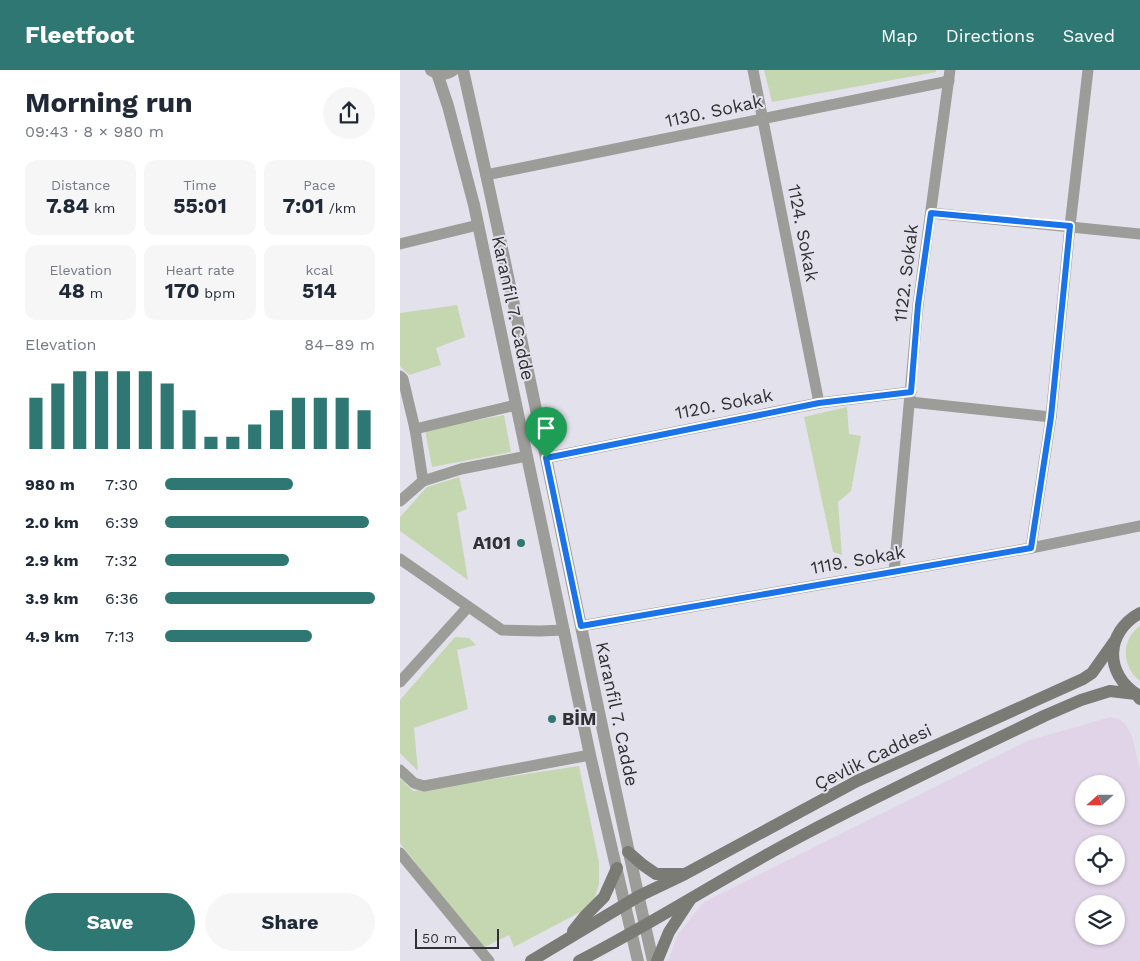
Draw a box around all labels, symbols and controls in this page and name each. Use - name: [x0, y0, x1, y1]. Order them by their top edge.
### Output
- text: Fleetfoot: [25, 21, 134, 49]
- text: Map: [881, 25, 918, 46]
- text: Directions: [946, 25, 1035, 46]
- text: Saved: [1063, 25, 1115, 46]
- text: Morning run: [25, 86, 193, 119]
- button: share: [323, 87, 375, 139]
- street label: 1130. Sokak: [663, 90, 764, 131]
- text: 09:43 · 8 × 980 m: [25, 122, 164, 141]
- text: Distance: [51, 177, 110, 193]
- text: Time: [183, 177, 217, 193]
- text: Pace: [303, 177, 336, 193]
- street label: 1124. Sokak: [784, 183, 823, 283]
- text: 7.84: [46, 193, 89, 218]
- text: 55:01: [173, 193, 227, 218]
- text: 7:01: [283, 193, 324, 218]
- text: km: [89, 200, 115, 216]
- text: /km: [324, 200, 356, 216]
- street label: 1122. Sokak: [889, 223, 922, 323]
- street label: Karanfil 7. Cadde: [488, 234, 539, 382]
- text: Elevation: [49, 262, 112, 278]
- text: Heart rate: [165, 262, 235, 278]
- text: kcal: [305, 262, 333, 278]
- text: 48: [58, 278, 85, 303]
- text: 170: [165, 278, 200, 303]
- text: 514: [302, 278, 337, 303]
- text: m: [85, 285, 103, 301]
- text: bpm: [200, 285, 235, 301]
- text: Elevation: [25, 335, 96, 354]
- text: 84–89 m: [304, 335, 375, 354]
- street label: 1120. Sokak: [673, 384, 774, 423]
- pin: [525, 407, 567, 458]
- icon: arrive: [532, 414, 560, 442]
- text: 980 m: [25, 475, 75, 494]
- text: 7:30: [105, 475, 138, 494]
- text: 2.0 km: [25, 513, 79, 532]
- text: 6:39: [105, 513, 139, 532]
- place label: A101: [473, 532, 511, 553]
- marker: A101: [515, 537, 527, 549]
- street label: 1119. Sokak: [809, 541, 907, 578]
- text: 2.9 km: [25, 551, 79, 570]
- text: 7:32: [105, 551, 137, 570]
- text: 3.9 km: [25, 589, 79, 608]
- text: 6:36: [105, 589, 139, 608]
- text: 4.9 km: [25, 627, 79, 646]
- text: 7:13: [105, 627, 134, 646]
- street label: Karanfil 7. Cadde: [592, 640, 643, 788]
- place label: BİM: [562, 708, 596, 729]
- marker: BİM: [546, 713, 558, 725]
- street label: Çevlik Caddesi: [811, 719, 935, 794]
- north arrow: [1075, 775, 1125, 825]
- map controls: [1075, 775, 1125, 945]
- button: locate: [1075, 835, 1125, 885]
- button: Save: [25, 893, 195, 951]
- button: Share: [205, 893, 375, 951]
- button: layers: [1075, 895, 1125, 945]
- scale bar: [415, 926, 499, 949]
- text: 50 m: [422, 930, 457, 946]

